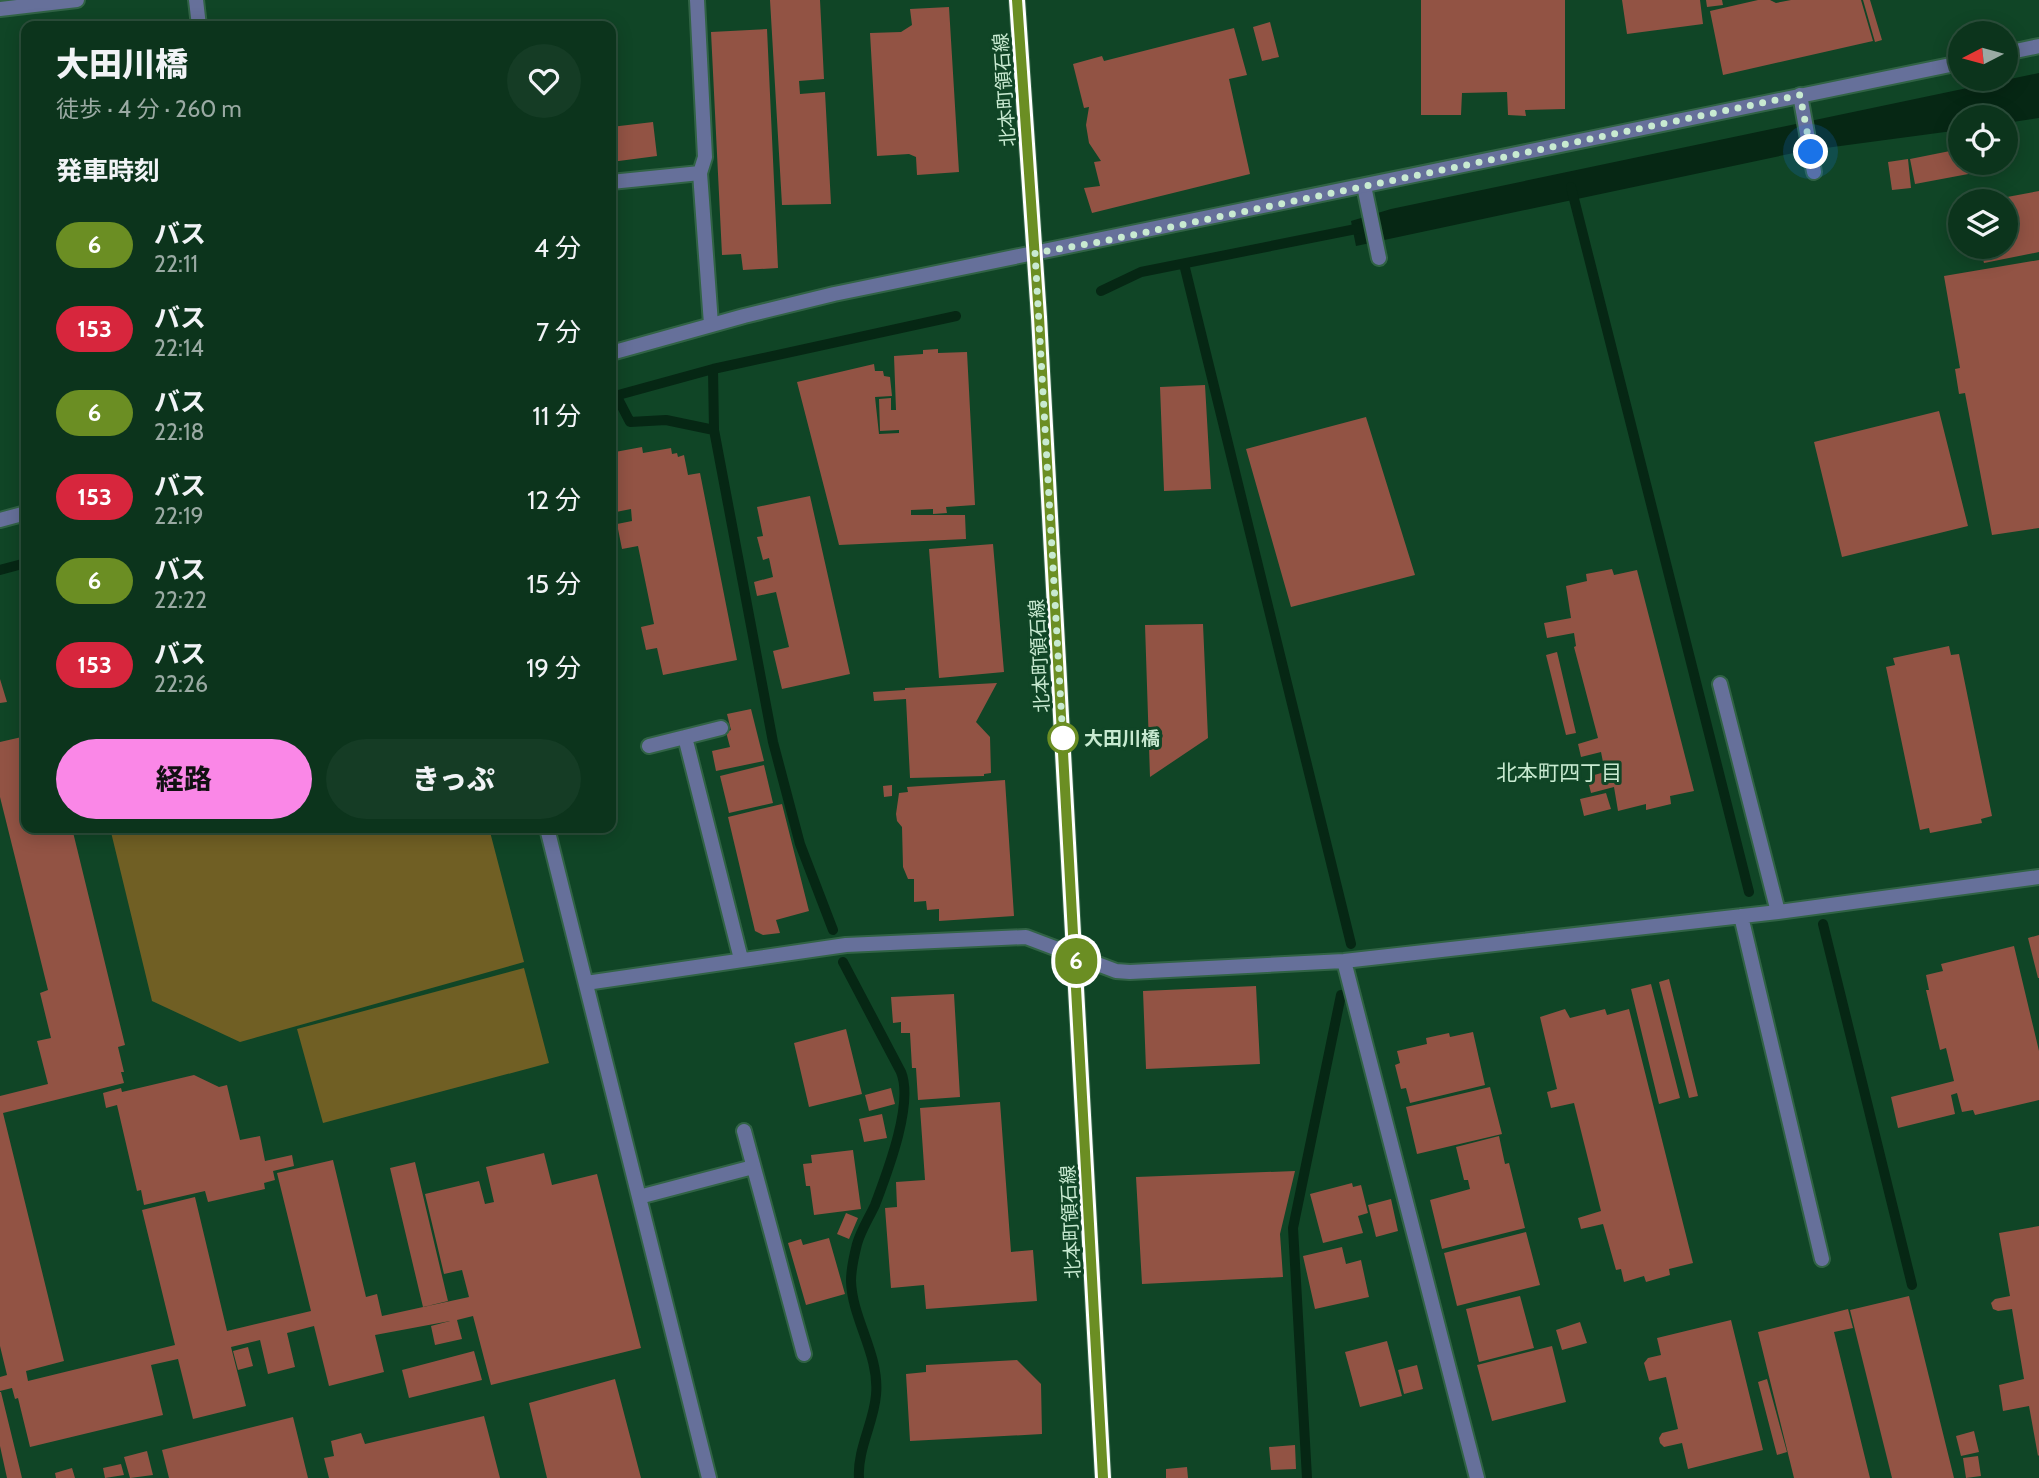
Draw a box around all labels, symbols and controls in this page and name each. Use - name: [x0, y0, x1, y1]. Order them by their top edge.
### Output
- north arrow: [1948, 21, 2018, 91]
- map controls: [1948, 21, 2018, 259]
- street label: 北本町領石線: [989, 32, 1020, 148]
- text: 大田川橋: [56, 44, 188, 84]
- button: heart: [507, 44, 581, 118]
- text: 徒歩 · 4 分 · 260 m: [56, 95, 242, 123]
- button: locate: [1948, 105, 2018, 175]
- your location: [1793, 134, 1828, 169]
- text: 発車時刻: [56, 155, 160, 187]
- button: layers: [1948, 189, 2018, 259]
- text: バス: [154, 218, 206, 250]
- text: 6: [88, 230, 101, 259]
- text: 4 分: [534, 232, 581, 264]
- text: 22:11: [154, 250, 198, 278]
- text: バス: [154, 302, 206, 334]
- text: 153: [77, 314, 112, 343]
- text: 7 分: [536, 316, 581, 348]
- text: 22:14: [154, 334, 204, 362]
- text: バス: [154, 386, 206, 418]
- text: 6: [88, 398, 101, 427]
- text: 11 分: [532, 400, 581, 432]
- text: 22:18: [154, 418, 204, 446]
- text: バス: [154, 470, 206, 502]
- text: 153: [77, 482, 112, 511]
- text: 12 分: [527, 484, 581, 516]
- text: 22:19: [154, 502, 203, 530]
- text: バス: [154, 554, 206, 586]
- text: 6: [88, 566, 101, 595]
- text: 15 分: [527, 568, 581, 600]
- text: 22:22: [154, 586, 207, 614]
- street label: 北本町領石線: [1025, 598, 1054, 714]
- text: バス: [154, 638, 206, 670]
- text: 153: [77, 650, 112, 679]
- text: 19 分: [526, 652, 581, 684]
- text: 22:26: [154, 670, 208, 698]
- marker: 大田川橋: [1048, 723, 1078, 753]
- place label: 大田川橋: [1084, 727, 1160, 750]
- button: 経路: [56, 739, 312, 819]
- button: きっぷ: [326, 739, 581, 819]
- district label: 北本町四丁目: [1496, 760, 1622, 785]
- line badge: 6: [1053, 938, 1099, 984]
- text: 6: [1069, 946, 1083, 975]
- street label: 北本町領石線: [1056, 1164, 1085, 1280]

